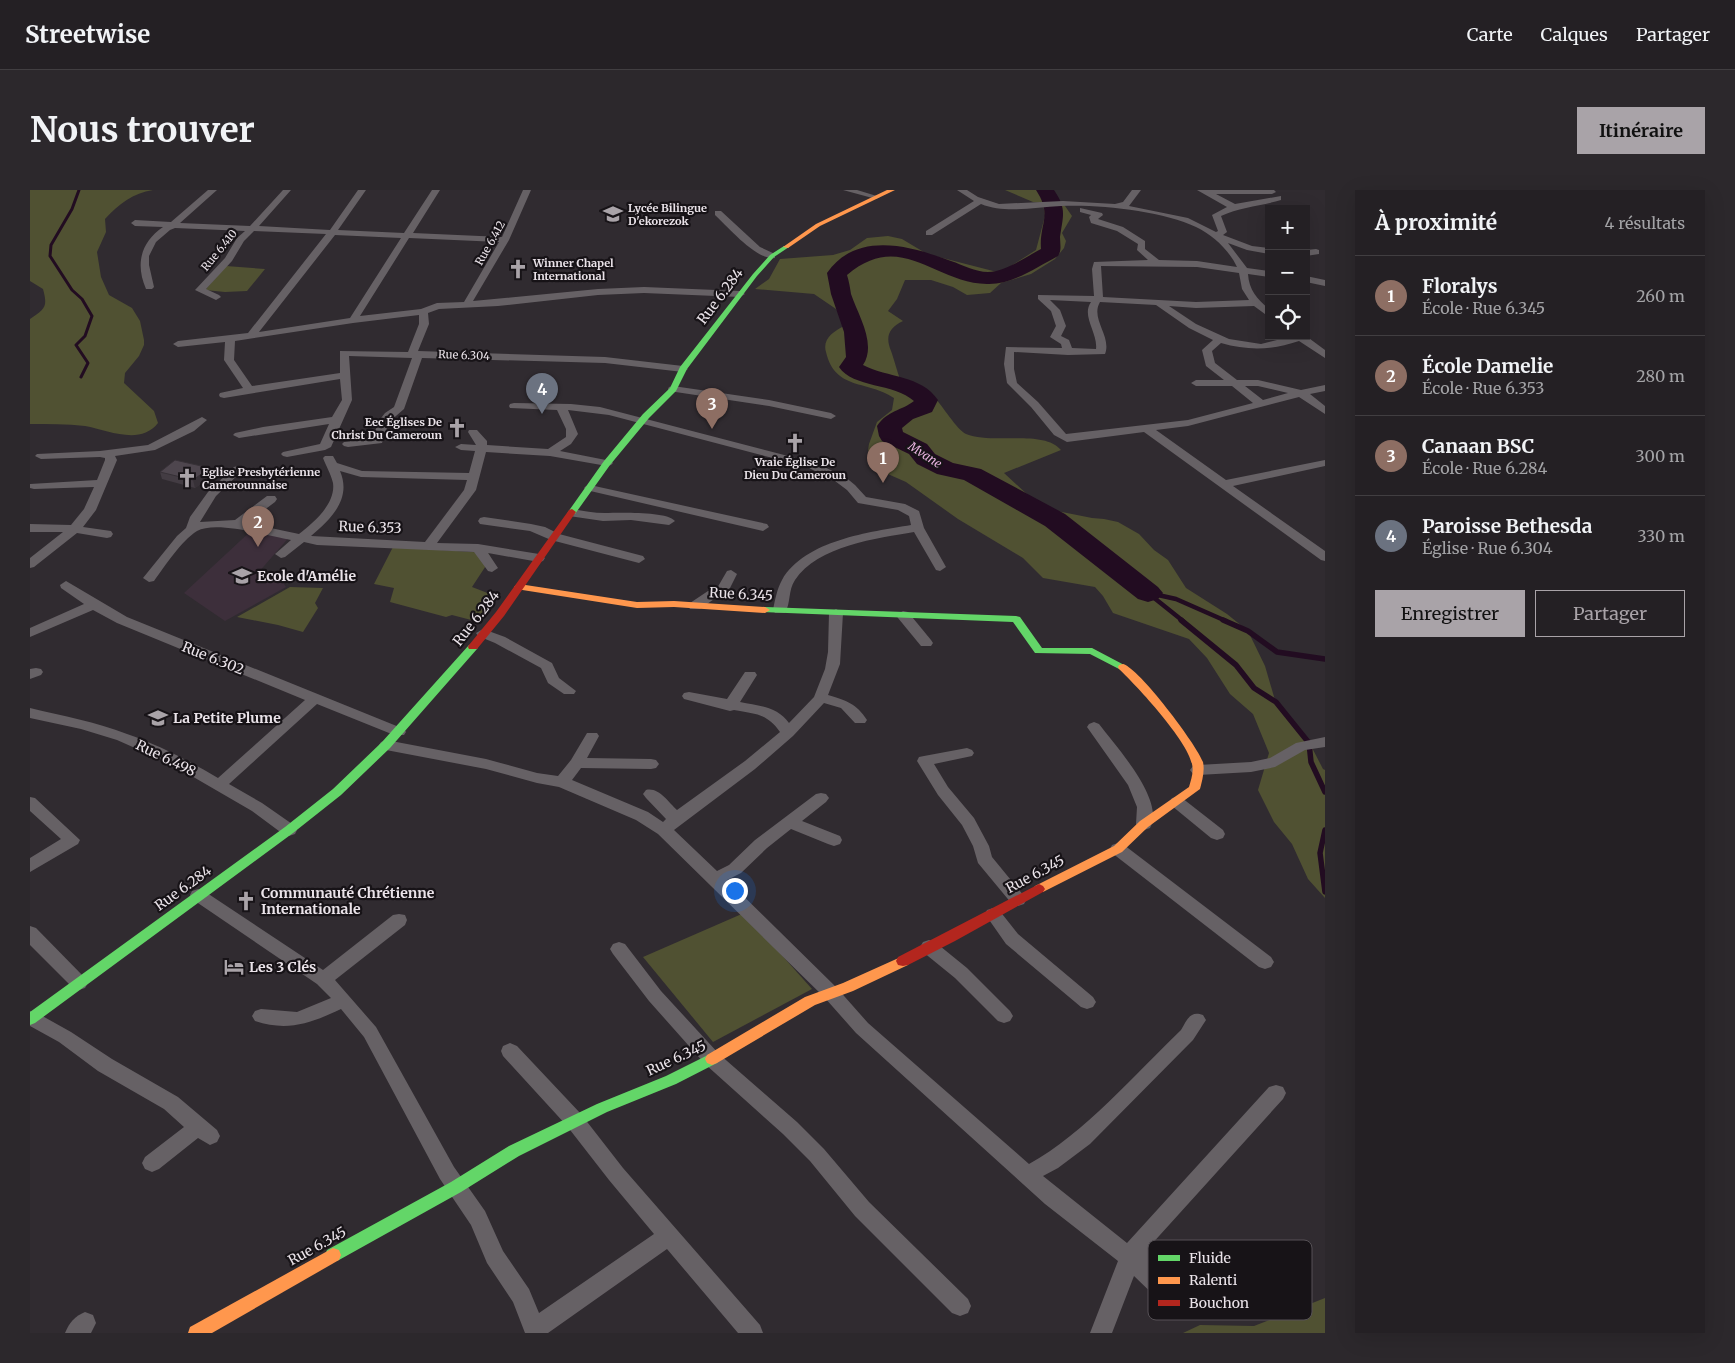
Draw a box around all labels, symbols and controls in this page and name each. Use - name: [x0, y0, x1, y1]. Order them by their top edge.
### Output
- text: Streetwise: [25, 19, 150, 50]
- text: Carte: [1467, 23, 1513, 46]
- text: Calques: [1541, 23, 1608, 46]
- text: Partager: [1636, 23, 1710, 46]
- button: Itinéraire: [1577, 107, 1705, 154]
- text: Nous trouver: [30, 108, 255, 152]
- place label: Lycée Bilingue D'ekorezok: [628, 201, 707, 228]
- school or university icon: Lycée Bilingue D'ekorezok: [602, 203, 624, 225]
- map controls: [1265, 205, 1310, 340]
- button: +: [1265, 205, 1310, 250]
- text: À proximité: [1375, 209, 1497, 236]
- text: 4 résultats: [1605, 213, 1685, 233]
- street label: Rue 6.412: [472, 218, 508, 268]
- street label: Rue 6.410: [198, 226, 240, 274]
- button: −: [1265, 250, 1310, 295]
- place label: Winner Chapel International: [532, 256, 614, 283]
- church icon: Winner Chapel International: [507, 258, 529, 280]
- street label: Rue 6.284: [693, 264, 747, 328]
- text: Floralys: [1422, 274, 1497, 298]
- text: 1: [1387, 286, 1395, 306]
- text: 260 m: [1636, 286, 1685, 306]
- button: locate: [1265, 295, 1310, 340]
- text: École · Rue 6.345: [1422, 298, 1545, 318]
- street label: Rue 6.304: [438, 347, 490, 363]
- text: École Damelie: [1422, 354, 1553, 378]
- text: 2: [1386, 366, 1396, 386]
- text: 280 m: [1636, 366, 1685, 386]
- pin: 4: [526, 373, 558, 414]
- text: École · Rue 6.353: [1422, 378, 1544, 398]
- pin: 3: [696, 388, 728, 429]
- place label: Eec Églises De Christ Du Cameroun: [331, 415, 443, 442]
- church icon: Eec Églises De Christ Du Cameroun: [446, 417, 468, 439]
- church icon: Vraie Église De Dieu Du Cameroun: [784, 432, 806, 454]
- text: Canaan BSC: [1422, 434, 1534, 458]
- water label: Mvane: [905, 438, 945, 471]
- pin: 1: [867, 442, 899, 483]
- text: 3: [1386, 446, 1396, 466]
- text: 300 m: [1636, 446, 1685, 466]
- place label: Vraie Église De Dieu Du Cameroun: [744, 455, 847, 482]
- text: École · Rue 6.284: [1422, 458, 1547, 478]
- place label: Eglise Presbytérienne Camerounnaise: [202, 465, 320, 492]
- church icon: Eglise Presbytérienne Camerounnaise: [176, 467, 198, 489]
- pin: 2: [242, 506, 274, 547]
- text: Paroisse Bethesda: [1422, 514, 1592, 538]
- street label: Rue 6.353: [338, 517, 402, 537]
- text: 4: [1386, 526, 1396, 546]
- text: 330 m: [1638, 526, 1685, 546]
- text: Église · Rue 6.304: [1422, 538, 1553, 558]
- school or university icon: Ecole d'Amélie: [231, 565, 253, 587]
- place label: Ecole d'Amélie: [257, 567, 356, 585]
- street label: Rue 6.345: [709, 583, 773, 605]
- street label: Rue 6.284: [449, 586, 504, 649]
- button: Enregistrer: [1375, 590, 1525, 637]
- button: Partager: [1535, 590, 1685, 637]
- street label: Rue 6.302: [179, 637, 247, 679]
- school or university icon: La Petite Plume: [147, 707, 169, 729]
- place label: La Petite Plume: [173, 709, 281, 727]
- street label: Rue 6.498: [133, 736, 199, 780]
- street label: Rue 6.345: [1003, 851, 1067, 897]
- street label: Rue 6.284: [151, 861, 215, 915]
- your location: [722, 878, 748, 904]
- place label: Communauté Chrétienne Internationale: [261, 884, 435, 918]
- church icon: Communauté Chrétienne Internationale: [235, 890, 257, 912]
- hotel icon: Les 3 Clés: [223, 956, 245, 978]
- place label: Les 3 Clés: [249, 958, 316, 976]
- street label: Rue 6.345: [643, 1036, 709, 1080]
- street label: Rue 6.345: [285, 1223, 349, 1269]
- legend: [1148, 1240, 1312, 1320]
- text: Fluide: [1189, 1249, 1231, 1267]
- text: Ralenti: [1189, 1271, 1238, 1289]
- text: Bouchon: [1189, 1294, 1249, 1312]

